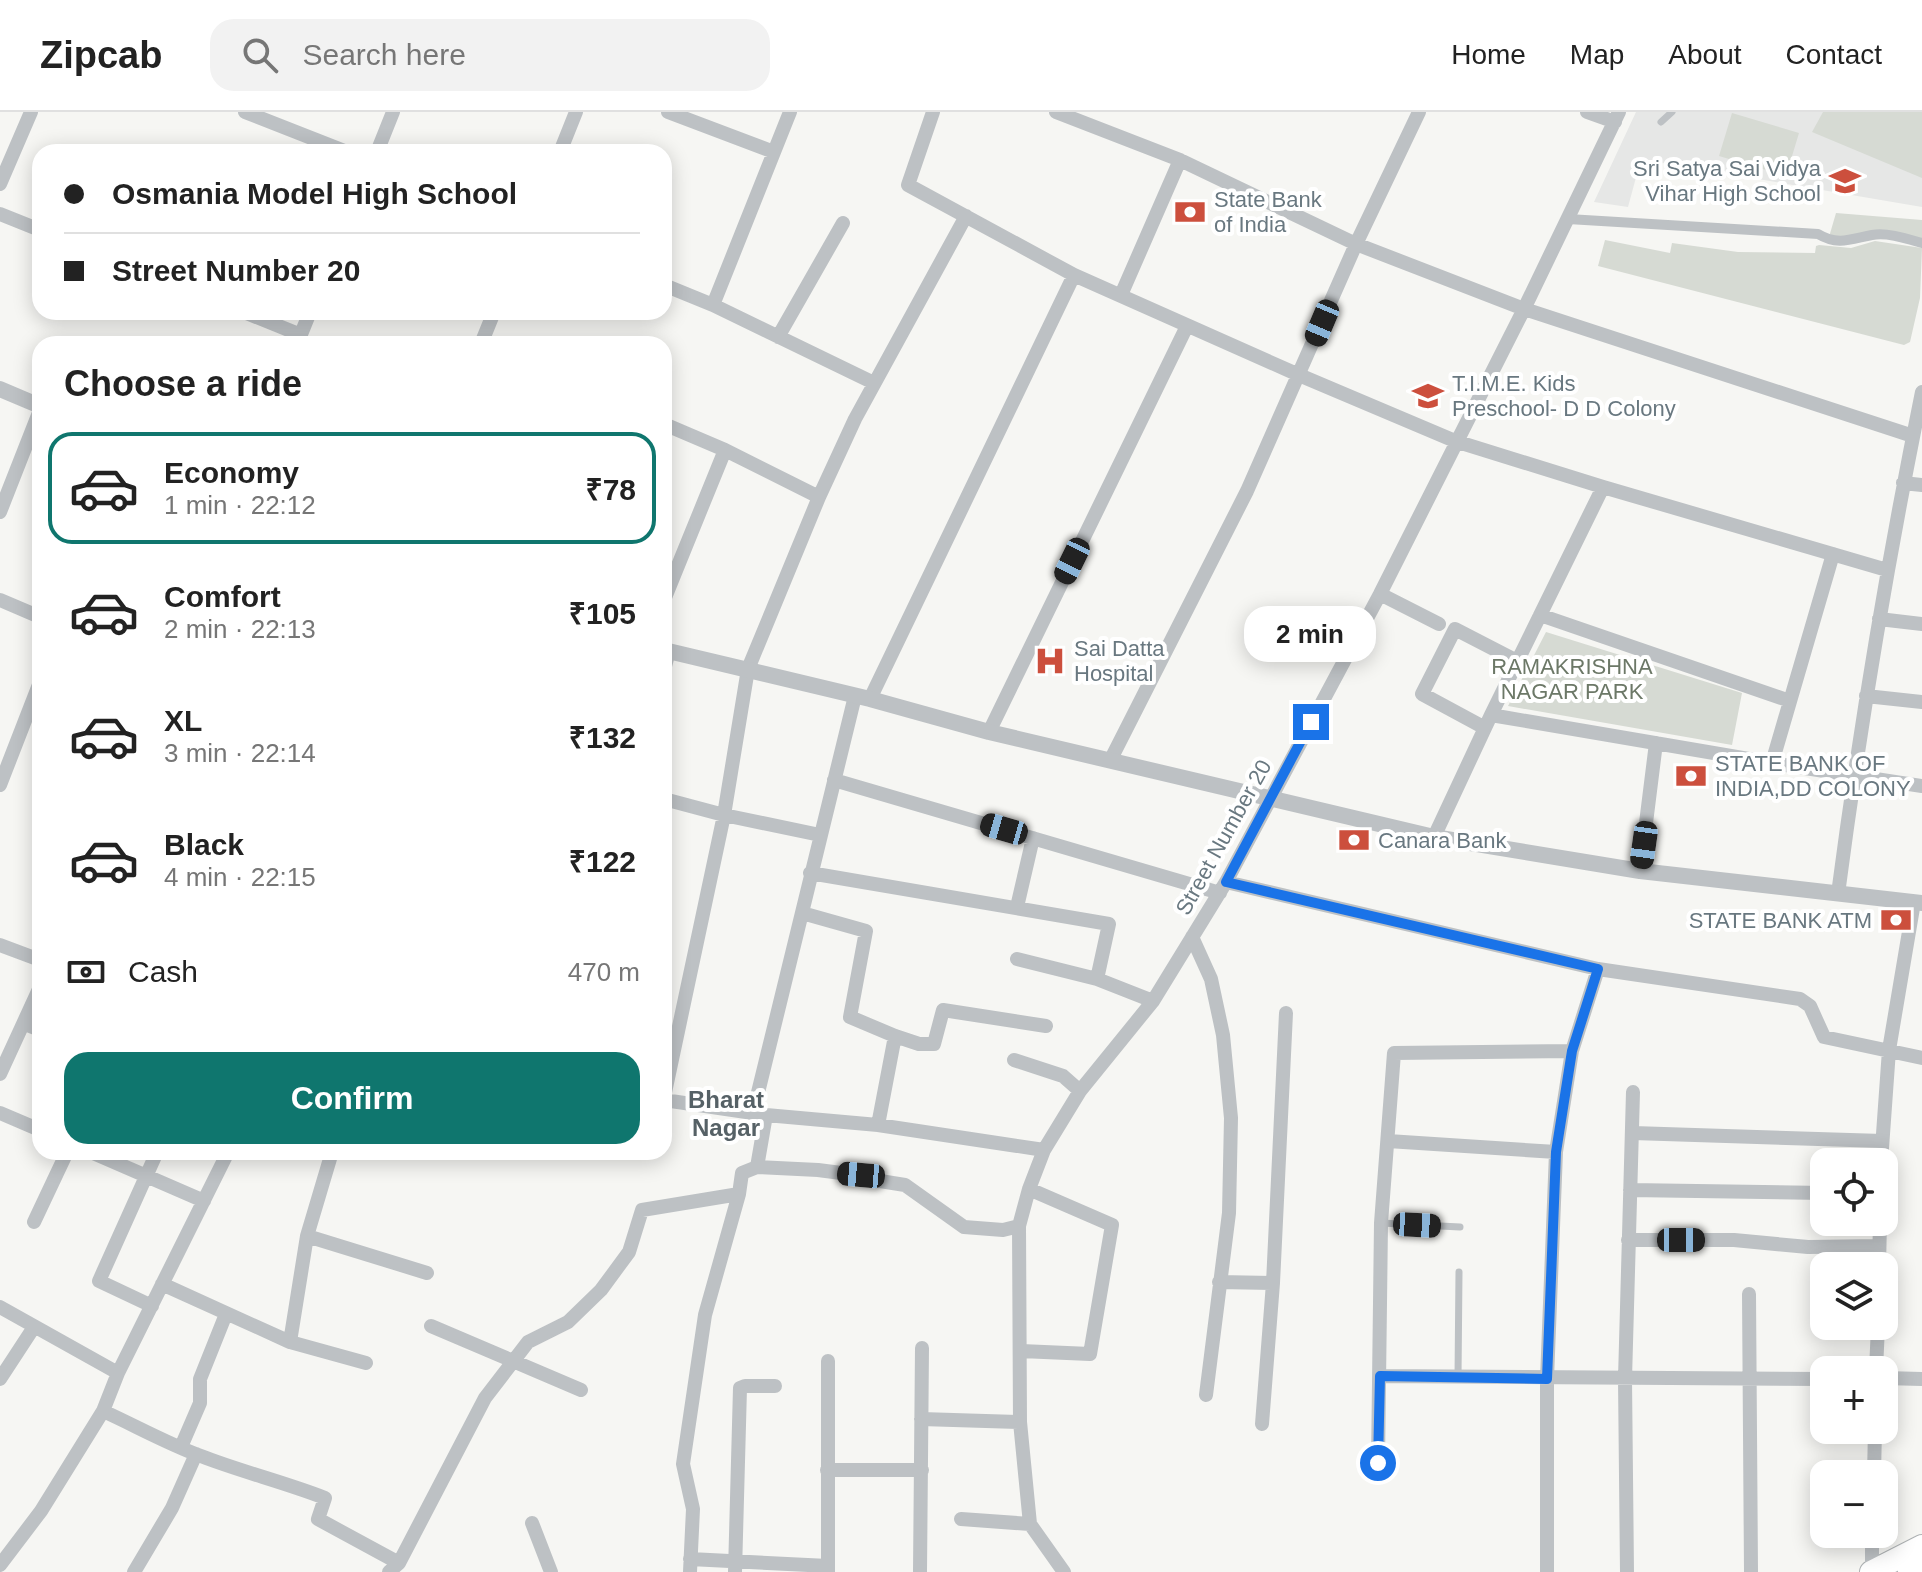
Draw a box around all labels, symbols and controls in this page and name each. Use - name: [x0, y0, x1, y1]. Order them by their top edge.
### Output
- search box: [210, 19, 770, 91]
- icon: search: [238, 33, 282, 77]
- text: Zipcab: [40, 34, 162, 76]
- text: Search here: [302, 38, 466, 71]
- text: Home: [1451, 39, 1526, 70]
- text: Map: [1570, 39, 1624, 70]
- text: About: [1668, 39, 1742, 70]
- text: Contact: [1786, 39, 1882, 70]
- place label: Sri Satya Sai Vidya Vihar High School: [1633, 156, 1822, 206]
- school or university icon: Sri Satya Sai Vidya Vihar High School: [1828, 164, 1862, 198]
- text: Osmania Model High School: [112, 177, 517, 210]
- place label: State Bank of India: [1214, 187, 1323, 237]
- bank icon: State Bank of India: [1173, 195, 1207, 229]
- text: Street Number 20: [112, 254, 360, 287]
- car: [1302, 296, 1342, 350]
- text: Choose a ride: [64, 363, 302, 404]
- place label: T.I.M.E. Kids Preschool- D D Colony: [1452, 371, 1676, 421]
- school or university icon: T.I.M.E. Kids Preschool- D D Colony: [1411, 379, 1445, 413]
- icon: car: [68, 452, 140, 524]
- text: Economy: [164, 456, 299, 489]
- text: ₹78: [585, 473, 636, 506]
- text: 1 min · 22:12: [164, 490, 316, 520]
- car: [1051, 534, 1093, 588]
- icon: car: [68, 576, 140, 648]
- text: Comfort: [164, 580, 281, 613]
- text: ₹105: [569, 597, 636, 630]
- callout: 2 min: [1245, 606, 1377, 662]
- text: 2 min · 22:13: [164, 614, 316, 644]
- text: 2 min: [1276, 619, 1344, 649]
- place label: Sai Datta Hospital: [1074, 636, 1165, 686]
- hospital icon: Sai Datta Hospital: [1033, 644, 1067, 678]
- park label: RAMAKRISHNA NAGAR PARK: [1491, 654, 1653, 704]
- icon: car: [68, 700, 140, 772]
- text: XL: [164, 704, 202, 737]
- route end: [1293, 704, 1329, 740]
- text: ₹132: [569, 721, 636, 754]
- text: 3 min · 22:14: [164, 738, 316, 768]
- place label: STATE BANK OF INDIA,DD COLONY: [1715, 751, 1911, 801]
- street label: Street Number 20: [1170, 755, 1276, 919]
- bank icon: STATE BANK OF INDIA,DD COLONY: [1674, 759, 1708, 793]
- car: [978, 811, 1030, 847]
- car: [1629, 820, 1659, 870]
- bank icon: Canara Bank: [1337, 823, 1371, 857]
- icon: car: [68, 824, 140, 896]
- text: Black: [164, 828, 244, 861]
- place label: Canara Bank: [1378, 828, 1507, 853]
- text: ₹122: [569, 845, 636, 878]
- text: 4 min · 22:15: [164, 862, 316, 892]
- bank icon: STATE BANK ATM: [1879, 903, 1913, 937]
- place label: STATE BANK ATM: [1689, 908, 1872, 933]
- icon: cash: [64, 950, 108, 994]
- text: Cash: [128, 955, 198, 988]
- text: 470 m: [568, 957, 640, 987]
- button: Confirm: [64, 1052, 640, 1144]
- district label: Bharat Nagar: [688, 1086, 764, 1141]
- map controls: [1810, 1148, 1898, 1548]
- button: locate: [1810, 1148, 1898, 1236]
- car: [836, 1161, 886, 1189]
- car: [1392, 1212, 1442, 1238]
- car: [1657, 1228, 1705, 1252]
- button: layers: [1810, 1252, 1898, 1340]
- button: +: [1810, 1356, 1898, 1444]
- route start: [1360, 1445, 1396, 1481]
- button: −: [1810, 1460, 1898, 1548]

